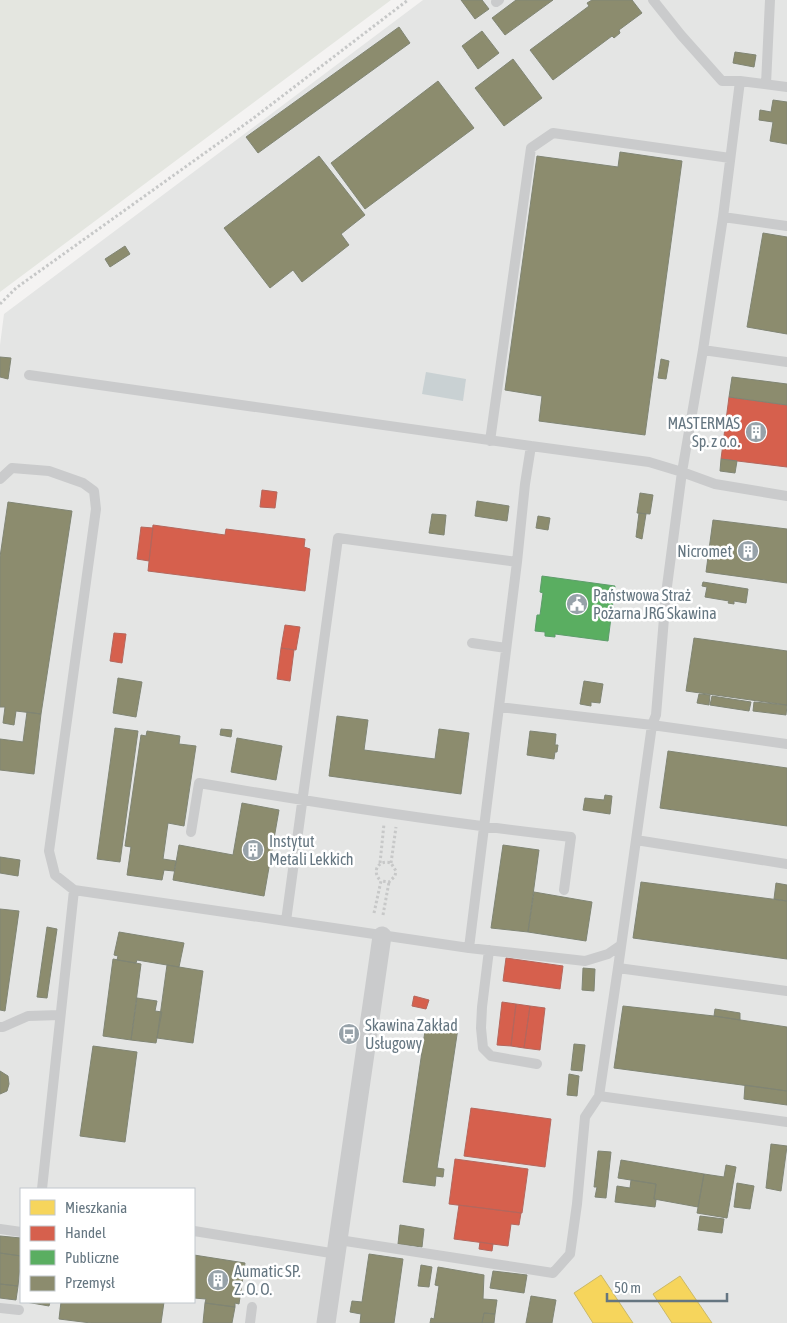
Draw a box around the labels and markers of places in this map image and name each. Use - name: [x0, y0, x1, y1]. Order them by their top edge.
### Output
- place label: MASTERMAS Sp. z o.o.: [668, 414, 740, 451]
- building icon: MASTERMAS Sp. z o.o.: [744, 420, 768, 444]
- building icon: Nicromet: [736, 539, 760, 563]
- place label: Nicromet: [677, 542, 732, 560]
- place label: Państwowa Straż Pożarna JRG Skawina: [593, 586, 717, 622]
- public building icon: Państwowa Straż Pożarna JRG Skawina: [565, 592, 589, 616]
- place label: Instytut Metali Lekkich: [269, 832, 354, 868]
- building icon: Instytut Metali Lekkich: [241, 838, 265, 862]
- place label: Skawina Zakład Usługowy: [365, 1016, 458, 1053]
- bus stop icon: Skawina Zakład Usługowy: [337, 1022, 361, 1046]
- place label: Aumatic SP. Z. O. O.: [234, 1262, 301, 1298]
- building icon: Aumatic SP. Z. O. O.: [206, 1268, 230, 1292]

